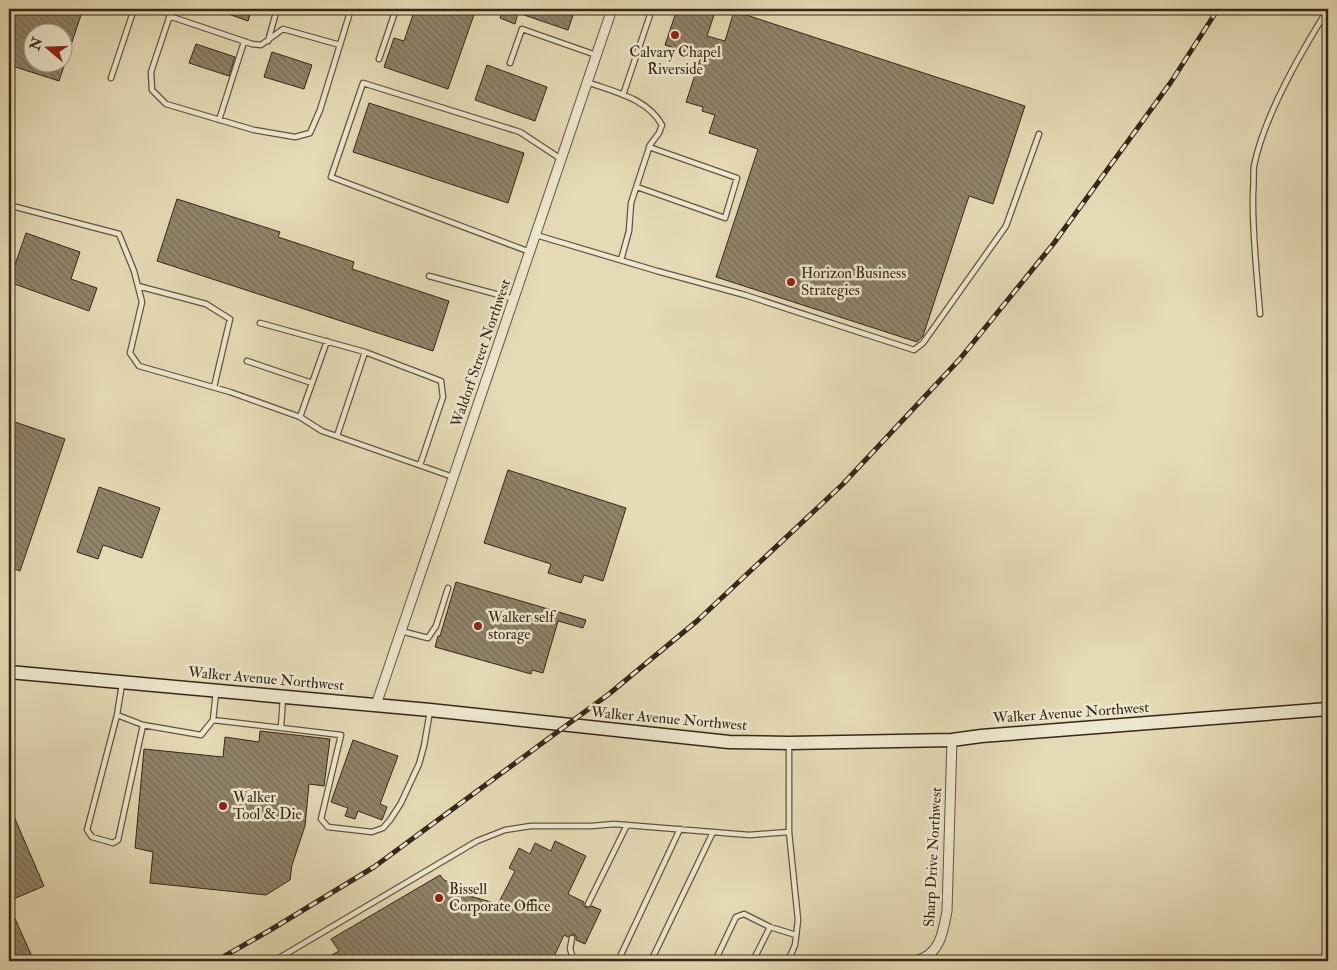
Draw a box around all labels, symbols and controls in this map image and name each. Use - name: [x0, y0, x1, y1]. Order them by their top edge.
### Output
- north arrow: [22, 22, 72, 72]
- marker: Calvary Chapel Riverside: [669, 29, 681, 41]
- text: N: [26, 35, 46, 54]
- place label: Calvary Chapel Riverside: [629, 43, 721, 79]
- place label: Horizon Business Strategies: [801, 264, 906, 300]
- street label: Waldorf Street Northwest: [446, 276, 515, 430]
- marker: Horizon Business Strategies: [785, 276, 797, 288]
- place label: Walker self storage: [487, 608, 556, 644]
- marker: Walker self storage: [472, 620, 484, 632]
- street label: Walker Avenue Northwest: [186, 663, 345, 695]
- street label: Walker Avenue Northwest: [991, 698, 1150, 728]
- street label: Walker Avenue Northwest: [589, 703, 748, 735]
- street label: Sharp Drive Northwest: [920, 786, 947, 927]
- place label: Walker Tool & Die: [232, 788, 302, 824]
- marker: Walker Tool & Die: [217, 800, 229, 812]
- place label: Bissell Corporate Office: [449, 880, 550, 917]
- marker: Bissell Corporate Office: [433, 892, 445, 904]

